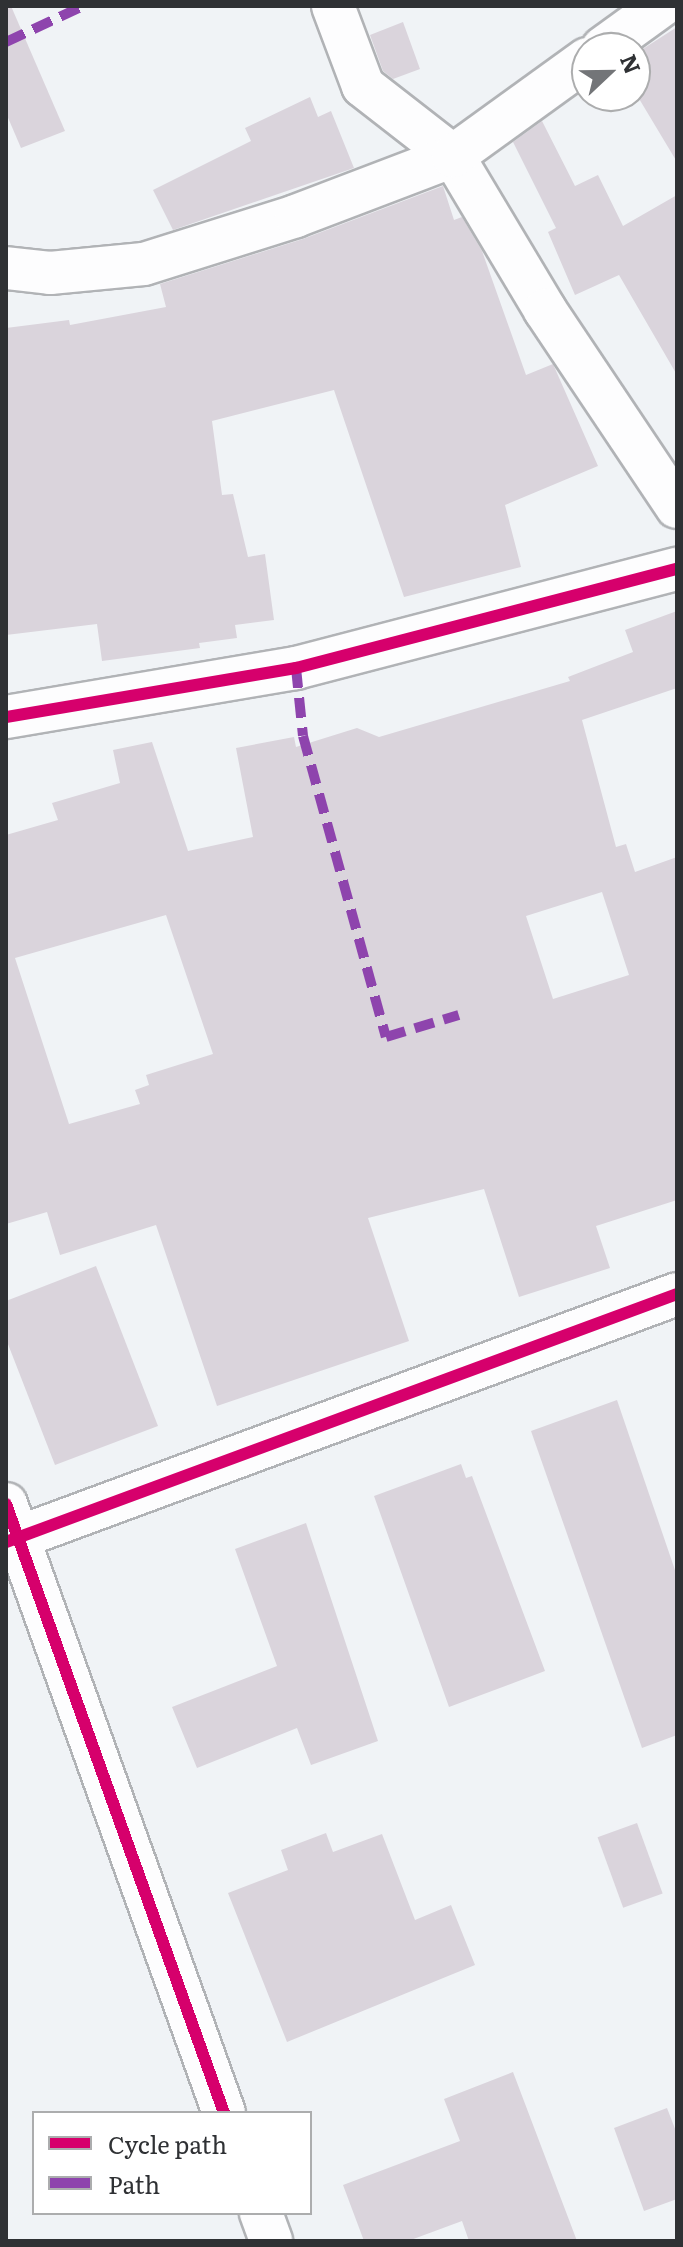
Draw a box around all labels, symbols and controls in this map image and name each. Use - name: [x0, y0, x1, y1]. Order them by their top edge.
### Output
- north arrow: [571, 32, 651, 112]
- text: N: [613, 49, 651, 78]
- legend: [32, 2111, 312, 2215]
- text: Cycle path: [108, 2126, 227, 2161]
- text: Path: [108, 2166, 160, 2201]

